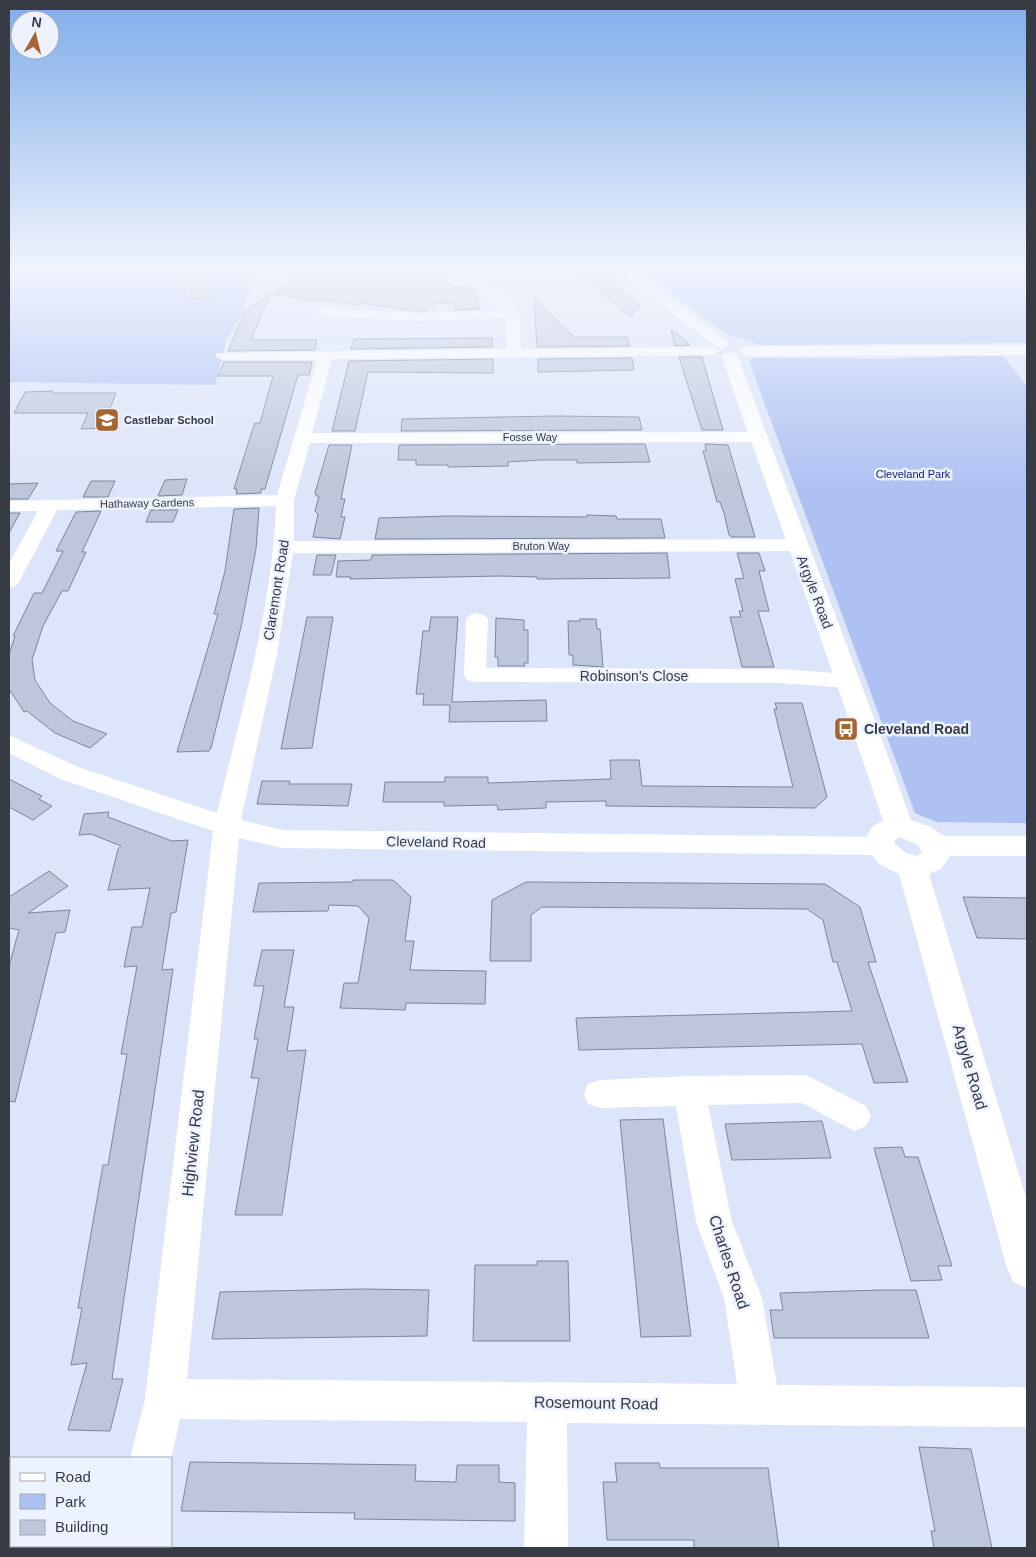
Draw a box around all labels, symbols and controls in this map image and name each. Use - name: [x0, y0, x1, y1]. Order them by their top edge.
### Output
- north arrow: [10, 10, 60, 60]
- text: N: [31, 13, 43, 31]
- school or university icon: Castlebar School: [94, 407, 120, 433]
- place label: Castlebar School: [124, 414, 214, 426]
- street label: Fosse Way: [503, 431, 558, 443]
- park label: Cleveland Park: [876, 468, 951, 480]
- street label: Hathaway Gardens: [100, 496, 195, 510]
- street label: Claremont Road: [260, 538, 292, 642]
- street label: Bruton Way: [512, 540, 570, 552]
- street label: Argyle Road: [794, 553, 836, 631]
- street label: Robinson's Close: [580, 668, 688, 684]
- bus stop icon: Cleveland Road: [833, 716, 859, 742]
- place label: Cleveland Road: [864, 721, 969, 737]
- street label: Cleveland Road: [386, 833, 486, 851]
- street label: Argyle Road: [950, 1022, 990, 1112]
- street label: Highview Road: [179, 1089, 207, 1197]
- street label: Charles Road: [706, 1213, 752, 1311]
- street label: Rosemount Road: [534, 1393, 658, 1413]
- legend: [10, 1457, 172, 1547]
- text: Road: [55, 1468, 91, 1485]
- text: Park: [55, 1493, 86, 1510]
- text: Building: [55, 1518, 108, 1535]

